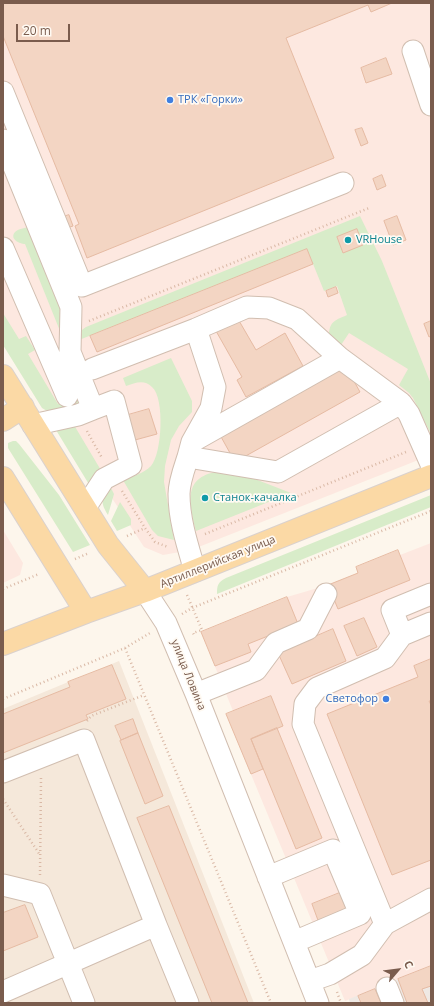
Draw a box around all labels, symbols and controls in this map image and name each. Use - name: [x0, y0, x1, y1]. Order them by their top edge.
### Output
- scale bar: [18, 16, 72, 42]
- text: 20 m: [23, 22, 51, 39]
- place label: ТРК «Горки»: [178, 93, 243, 107]
- marker: ТРК «Горки»: [165, 95, 175, 105]
- place label: VRHouse: [356, 233, 402, 247]
- marker: VRHouse: [343, 235, 353, 245]
- place label: Станок-качалка: [213, 491, 297, 505]
- marker: Станок-качалка: [200, 493, 210, 503]
- street label: Артиллерийская улица: [158, 533, 278, 591]
- street label: улица Ловина: [168, 638, 208, 712]
- place label: Светофор: [326, 692, 378, 706]
- marker: Светофор: [381, 694, 391, 704]
- north arrow: [378, 950, 418, 990]
- text: С: [401, 958, 417, 971]

